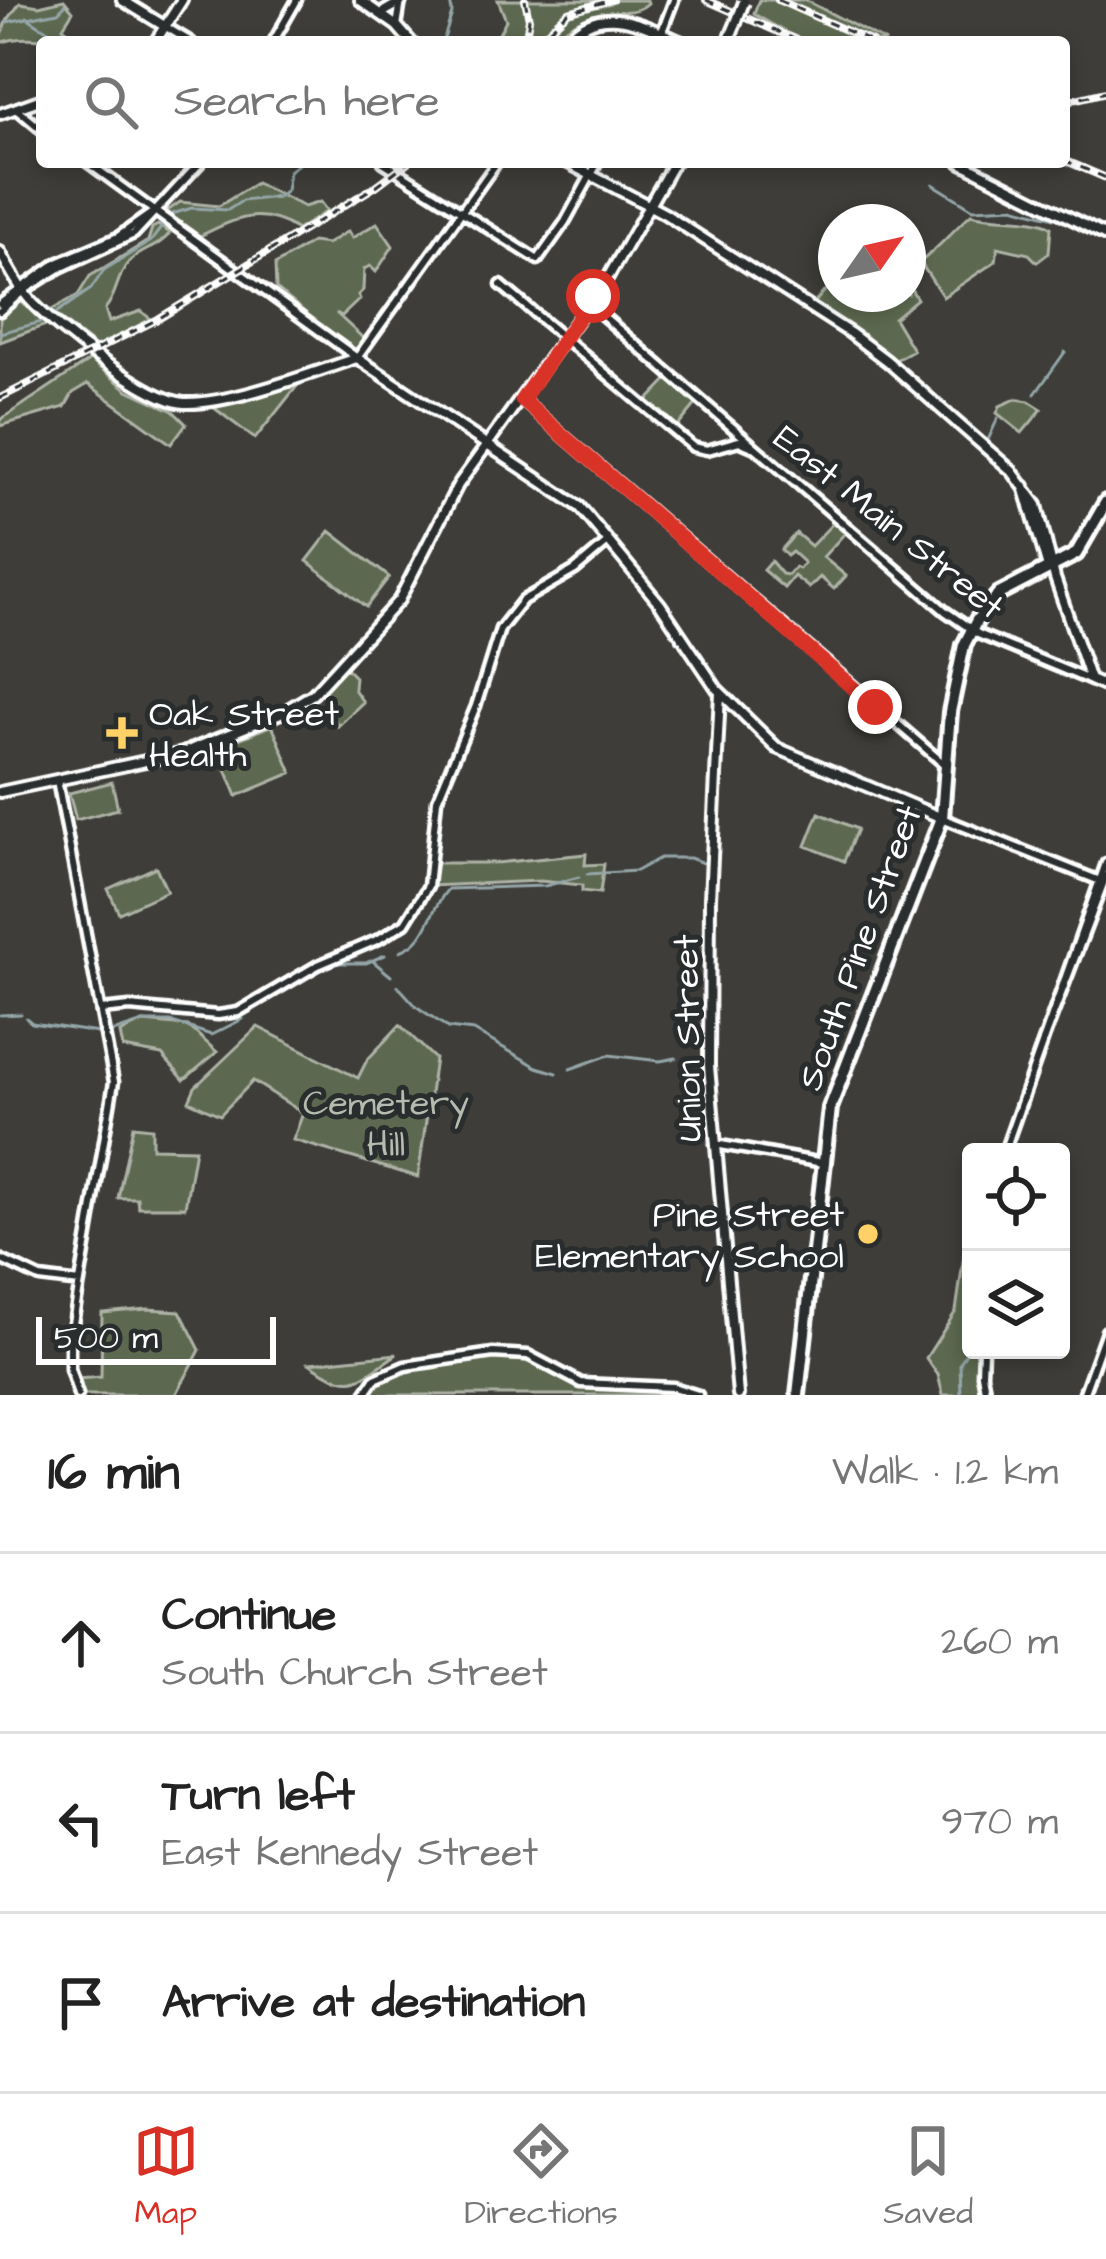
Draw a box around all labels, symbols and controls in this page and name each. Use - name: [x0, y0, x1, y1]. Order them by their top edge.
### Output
- search box: [36, 36, 1070, 168]
- icon: search: [78, 69, 144, 135]
- text: Search here: [174, 71, 440, 133]
- north arrow: [818, 204, 926, 312]
- route start: [566, 269, 620, 323]
- street label: East Main Street: [762, 414, 1015, 632]
- route end: [848, 680, 902, 734]
- place label: Oak Street Health: [149, 689, 339, 781]
- marker: Oak Street Health: [106, 717, 138, 749]
- street label: South Pine Street: [785, 798, 936, 1097]
- street label: Union Street: [661, 933, 716, 1142]
- park label: Cemetery Hill: [303, 1078, 469, 1170]
- map controls: [962, 1143, 1070, 1359]
- button: locate: [962, 1143, 1070, 1251]
- place label: Pine Street Elementary School: [535, 1190, 844, 1282]
- marker: Pine Street Elementary School: [855, 1221, 881, 1247]
- button: layers: [962, 1251, 1070, 1359]
- scale bar: [36, 1311, 276, 1364]
- text: 500 m: [54, 1315, 158, 1361]
- text: 16 min: [48, 1438, 180, 1509]
- text: Walk · 1.2 km: [832, 1446, 1058, 1500]
- text: Continue: [162, 1585, 336, 1647]
- icon: ahead: [48, 1610, 114, 1676]
- text: 260 m: [941, 1616, 1058, 1670]
- text: South Church Street: [162, 1647, 548, 1701]
- text: Turn left: [162, 1765, 355, 1827]
- icon: left: [48, 1790, 114, 1856]
- text: 970 m: [941, 1796, 1058, 1850]
- text: East Kennedy Street: [162, 1827, 538, 1881]
- icon: arrive: [48, 1970, 114, 2036]
- text: Arrive at destination: [162, 1972, 585, 2034]
- tab: Map: [133, 2118, 199, 2236]
- tab: Directions: [464, 2118, 618, 2236]
- tab: Saved: [883, 2118, 973, 2236]

